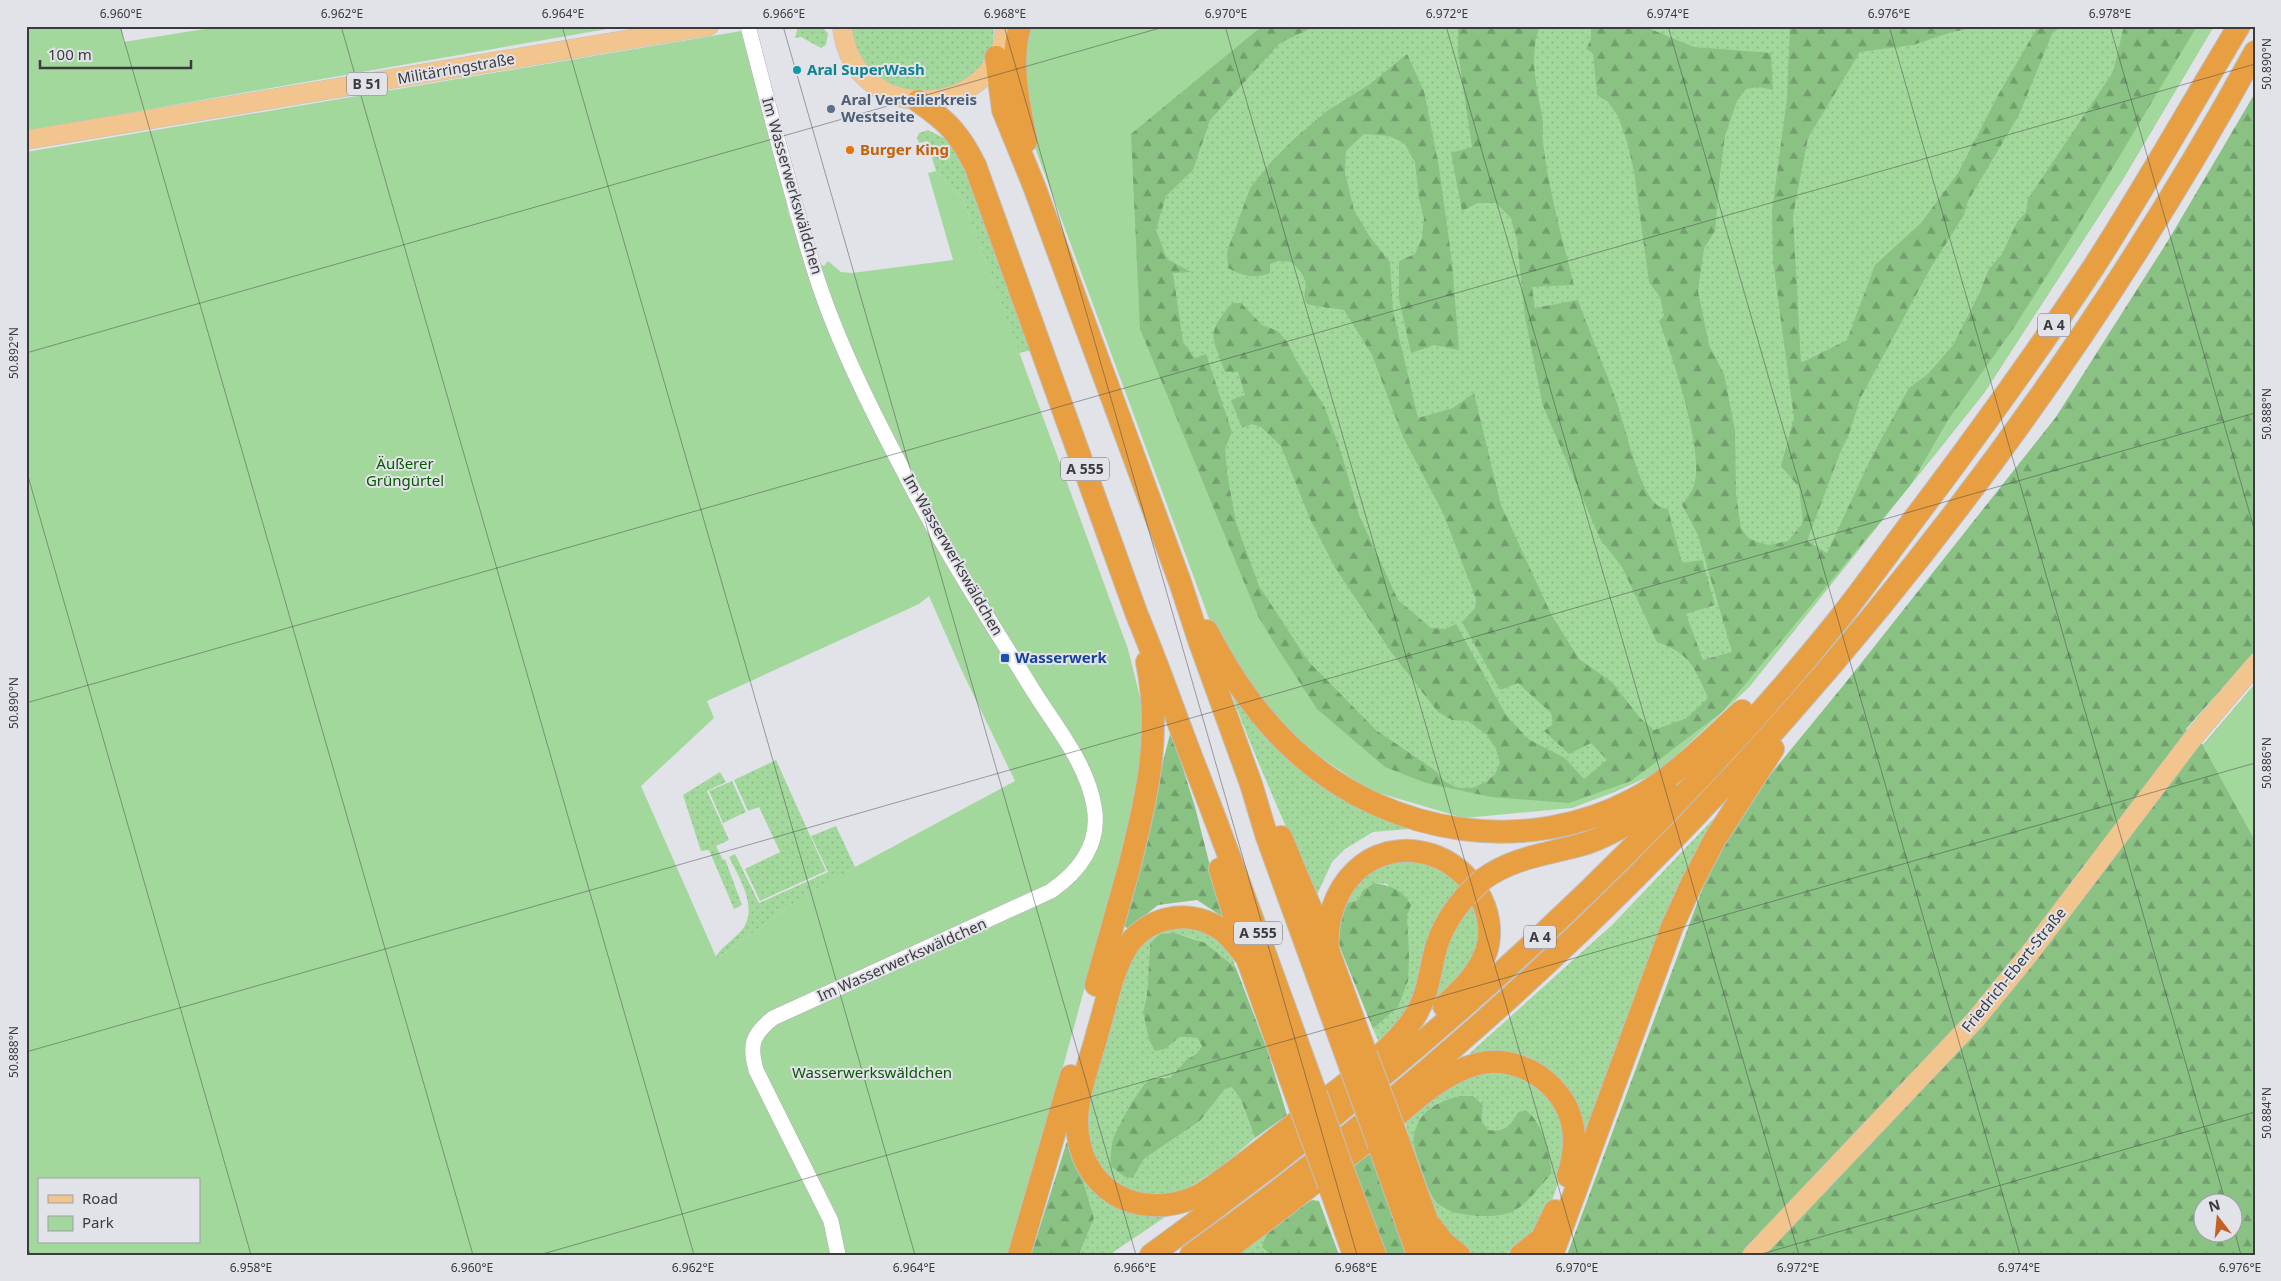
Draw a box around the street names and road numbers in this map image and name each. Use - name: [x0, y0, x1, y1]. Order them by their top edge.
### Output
- street label: Militärringstraße: [396, 48, 516, 88]
- road number: B 51: [347, 72, 387, 96]
- street label: Im Wasserwerkswäldchen: [758, 95, 828, 277]
- road number: A 4: [2038, 314, 2070, 336]
- road number: A 555: [1061, 458, 1109, 480]
- street label: Im Wasserwerkswäldchen: [899, 470, 1008, 639]
- street label: Friedrich-Ebert-Straße: [1957, 903, 2070, 1036]
- street label: Im Wasserwerkswäldchen: [814, 913, 989, 1005]
- road number: A 555: [1234, 921, 1282, 944]
- road number: A 4: [1524, 926, 1556, 949]

